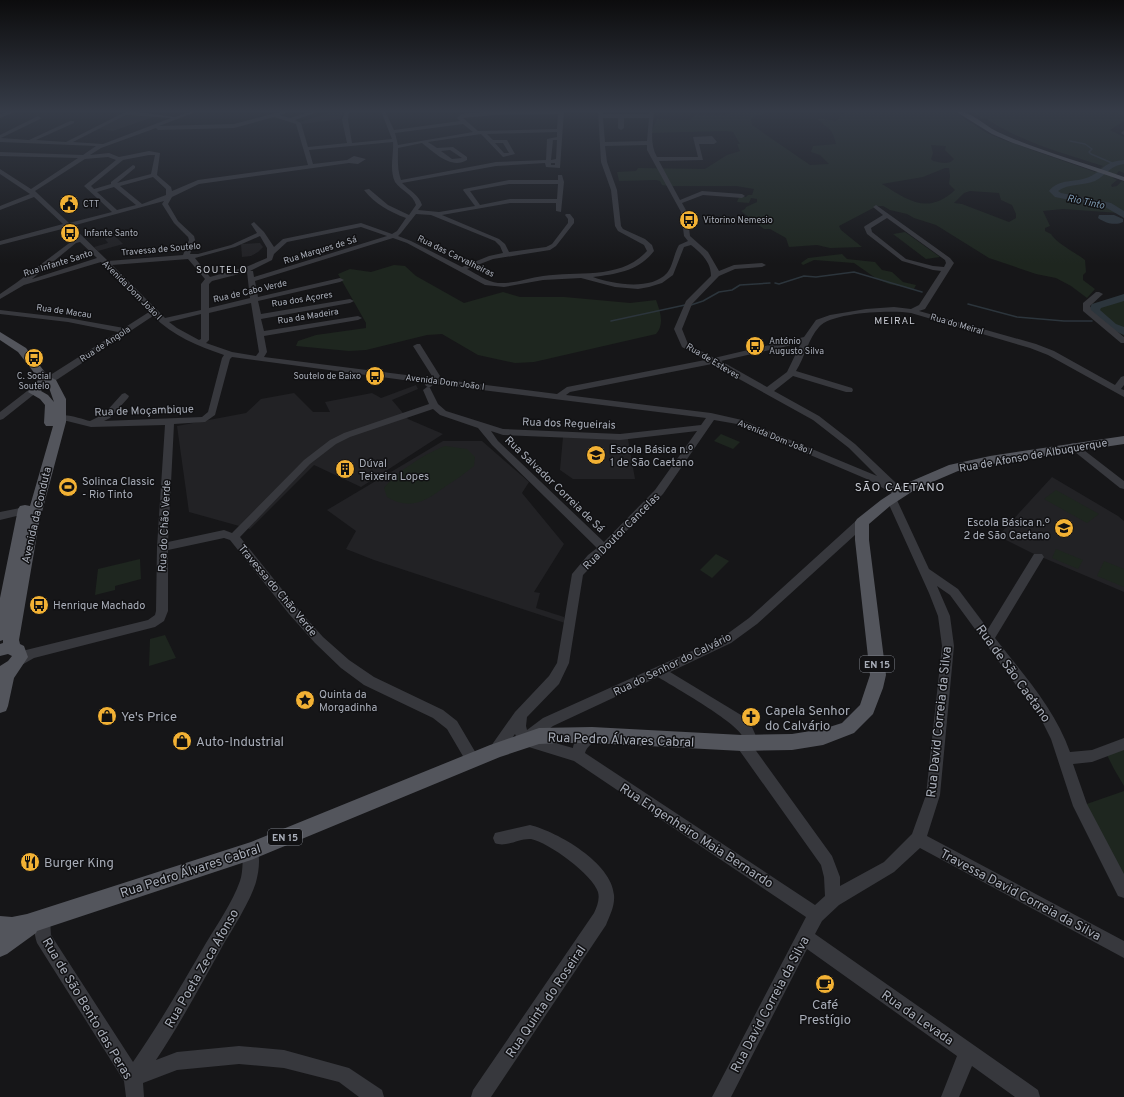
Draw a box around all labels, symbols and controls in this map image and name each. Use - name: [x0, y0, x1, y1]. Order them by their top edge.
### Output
- water label: Rio Tinto: [1066, 192, 1106, 213]
- public building icon: CTT: [58, 193, 80, 215]
- place label: CTT: [83, 199, 99, 210]
- bus stop icon: Vitorino Nemesio: [678, 209, 700, 231]
- place label: Vitorino Nemesio: [703, 215, 773, 226]
- bus stop icon: Infante Santo: [59, 222, 81, 244]
- place label: Infante Santo: [84, 228, 138, 239]
- street label: Rua das Carvalheiras: [415, 233, 496, 280]
- street label: Rua Marques de Sá: [282, 234, 358, 267]
- street label: Travessa de Soutelo: [121, 241, 201, 258]
- street label: Rua Infante Santo: [22, 248, 94, 279]
- street label: Avenida Dom João I: [100, 258, 164, 322]
- district label: SOUTELO: [196, 264, 248, 277]
- street label: Rua de Cabo Verde: [212, 278, 288, 305]
- street label: Rua dos Açores: [271, 289, 333, 310]
- street label: Rua de Macau: [35, 302, 92, 321]
- street label: Rua da Madeira: [277, 306, 340, 327]
- street label: Rua do Meiral: [929, 312, 985, 337]
- district label: MEIRAL: [874, 315, 916, 328]
- street label: Rua de Angola: [78, 324, 133, 365]
- bus stop icon: António Augusto Silva: [744, 335, 766, 357]
- place label: António Augusto Silva: [769, 336, 824, 357]
- street label: Rua de Esteves: [684, 341, 742, 382]
- bus stop icon: C. Social Soutelo: [23, 347, 45, 369]
- bus stop icon: Soutelo de Baixo: [364, 365, 386, 387]
- place label: C. Social Soutelo: [17, 371, 51, 392]
- place label: Soutelo de Baixo: [294, 371, 361, 382]
- street label: Avenida Dom João I: [405, 372, 485, 393]
- street label: Rua de Moçambique: [94, 402, 194, 420]
- street label: Rua dos Regueirais: [522, 415, 616, 433]
- street label: Avenida Dom João I: [736, 417, 814, 457]
- street label: Rua Salvador Correia de Sá: [502, 433, 607, 536]
- street label: Rua de Afonso de Albuquerque: [958, 436, 1109, 476]
- place label: Escola Básica n.º 1 de São Caetano: [610, 443, 694, 470]
- school or university icon: Escola Básica n.º 1 de São Caetano: [585, 444, 607, 466]
- place label: Dúval Teixeira Lopes: [359, 457, 429, 484]
- building icon: Dúval Teixeira Lopes: [334, 458, 356, 480]
- street label: Avenida da Conduta: [19, 465, 55, 565]
- place label: Solinca Classic - Rio Tinto: [82, 475, 155, 502]
- sports icon: Solinca Classic - Rio Tinto: [57, 476, 79, 498]
- street label: Rua do Chão Verde: [156, 480, 174, 573]
- district label: SÃO CAETANO: [855, 480, 945, 496]
- street label: Rua Doutor Cancelas: [580, 490, 663, 573]
- place label: Escola Básica n.º 2 de São Caetano: [964, 516, 1050, 543]
- school or university icon: Escola Básica n.º 2 de São Caetano: [1053, 517, 1075, 539]
- street label: Travessa do Chão Verde: [235, 542, 320, 640]
- bus stop icon: Henrique Machado: [28, 594, 50, 616]
- place label: Henrique Machado: [53, 599, 145, 613]
- street label: Rua de São Caetano: [972, 622, 1053, 726]
- street label: Rua do Senhor do Calvário: [611, 630, 734, 700]
- street label: Rua David Correia da Silva: [924, 646, 956, 799]
- road number: EN 15: [860, 656, 894, 672]
- place label: Quinta da Morgadinha: [319, 688, 378, 715]
- place icon: Quinta da Morgadinha: [294, 689, 316, 711]
- place label: Capela Senhor do Calvário: [765, 704, 850, 735]
- shop icon: Ye's Price: [96, 705, 118, 727]
- church icon: Capela Senhor do Calvário: [740, 706, 762, 728]
- place label: Ye's Price: [121, 710, 177, 726]
- street label: Rua Pedro Álvares Cabral: [547, 728, 695, 752]
- shop icon: Auto-Industrial: [171, 730, 193, 752]
- place label: Auto-Industrial: [196, 735, 284, 751]
- street label: Rua Engenheiro Maia Bernardo: [616, 781, 776, 892]
- road number: EN 15: [268, 829, 302, 845]
- street label: Rua Pedro Álvares Cabral: [118, 840, 263, 902]
- street label: Travessa David Correia da Silva: [937, 847, 1103, 945]
- restaurant icon: Burger King: [19, 851, 41, 873]
- place label: Burger King: [44, 856, 114, 872]
- street label: Rua Poeta Zeca Afonso: [162, 907, 243, 1031]
- street label: Rua David Correia da Silva: [728, 934, 814, 1076]
- street label: Rua de São Bento das Peras: [38, 935, 135, 1083]
- street label: Rua Quinta do Roseiral: [503, 943, 590, 1061]
- cafe icon: Café Prestígio: [814, 973, 836, 995]
- street label: Rua da Levada: [878, 988, 956, 1049]
- place label: Café Prestígio: [799, 998, 851, 1029]

